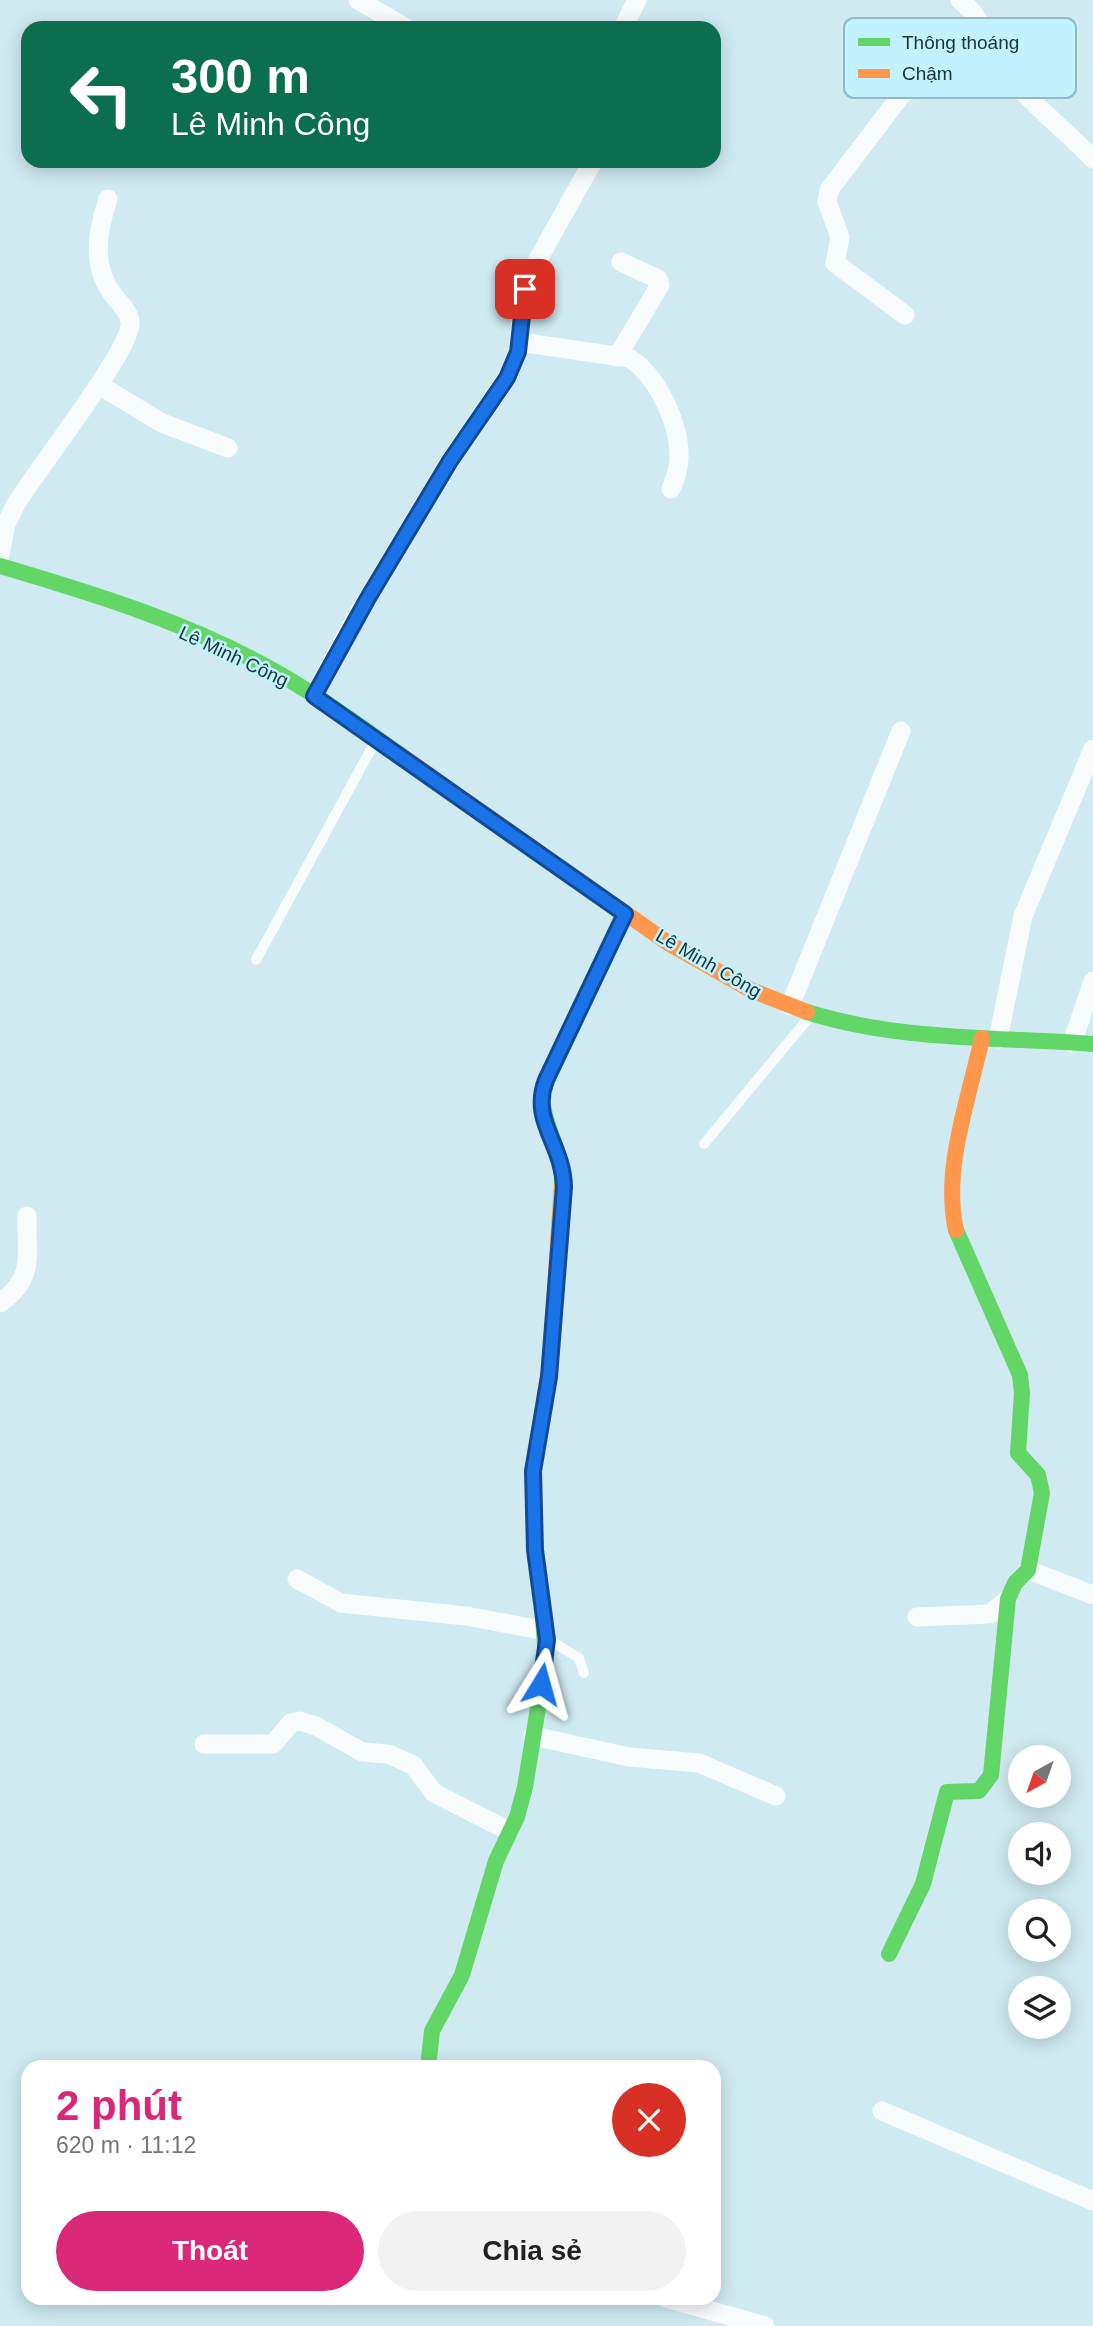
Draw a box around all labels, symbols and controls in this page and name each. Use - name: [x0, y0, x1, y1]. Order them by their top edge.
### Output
- legend: [844, 18, 1076, 98]
- text: Thông thoáng: [902, 32, 1019, 53]
- icon: left: [56, 49, 147, 140]
- text: 300 m: [171, 49, 310, 103]
- text: Chậm: [902, 63, 953, 84]
- text: Lê Minh Công: [171, 106, 370, 142]
- pin: [495, 259, 555, 319]
- icon: arrive: [506, 270, 544, 308]
- street label: Lê Minh Công: [176, 622, 292, 691]
- street label: Lê Minh Công: [652, 925, 765, 1002]
- position arrow: [504, 1647, 578, 1721]
- north arrow: [1008, 1745, 1071, 1808]
- map controls: [1008, 1745, 1071, 2039]
- button: sound: [1008, 1822, 1071, 1885]
- button: search: [1008, 1899, 1071, 1962]
- button: layers: [1008, 1976, 1071, 2039]
- text: 2 phút: [56, 2082, 182, 2129]
- button: close: [612, 2083, 686, 2157]
- text: 620 m · 11:12: [56, 2132, 196, 2158]
- button: Thoát: [56, 2211, 364, 2291]
- button: Chia sẻ: [378, 2211, 686, 2291]

